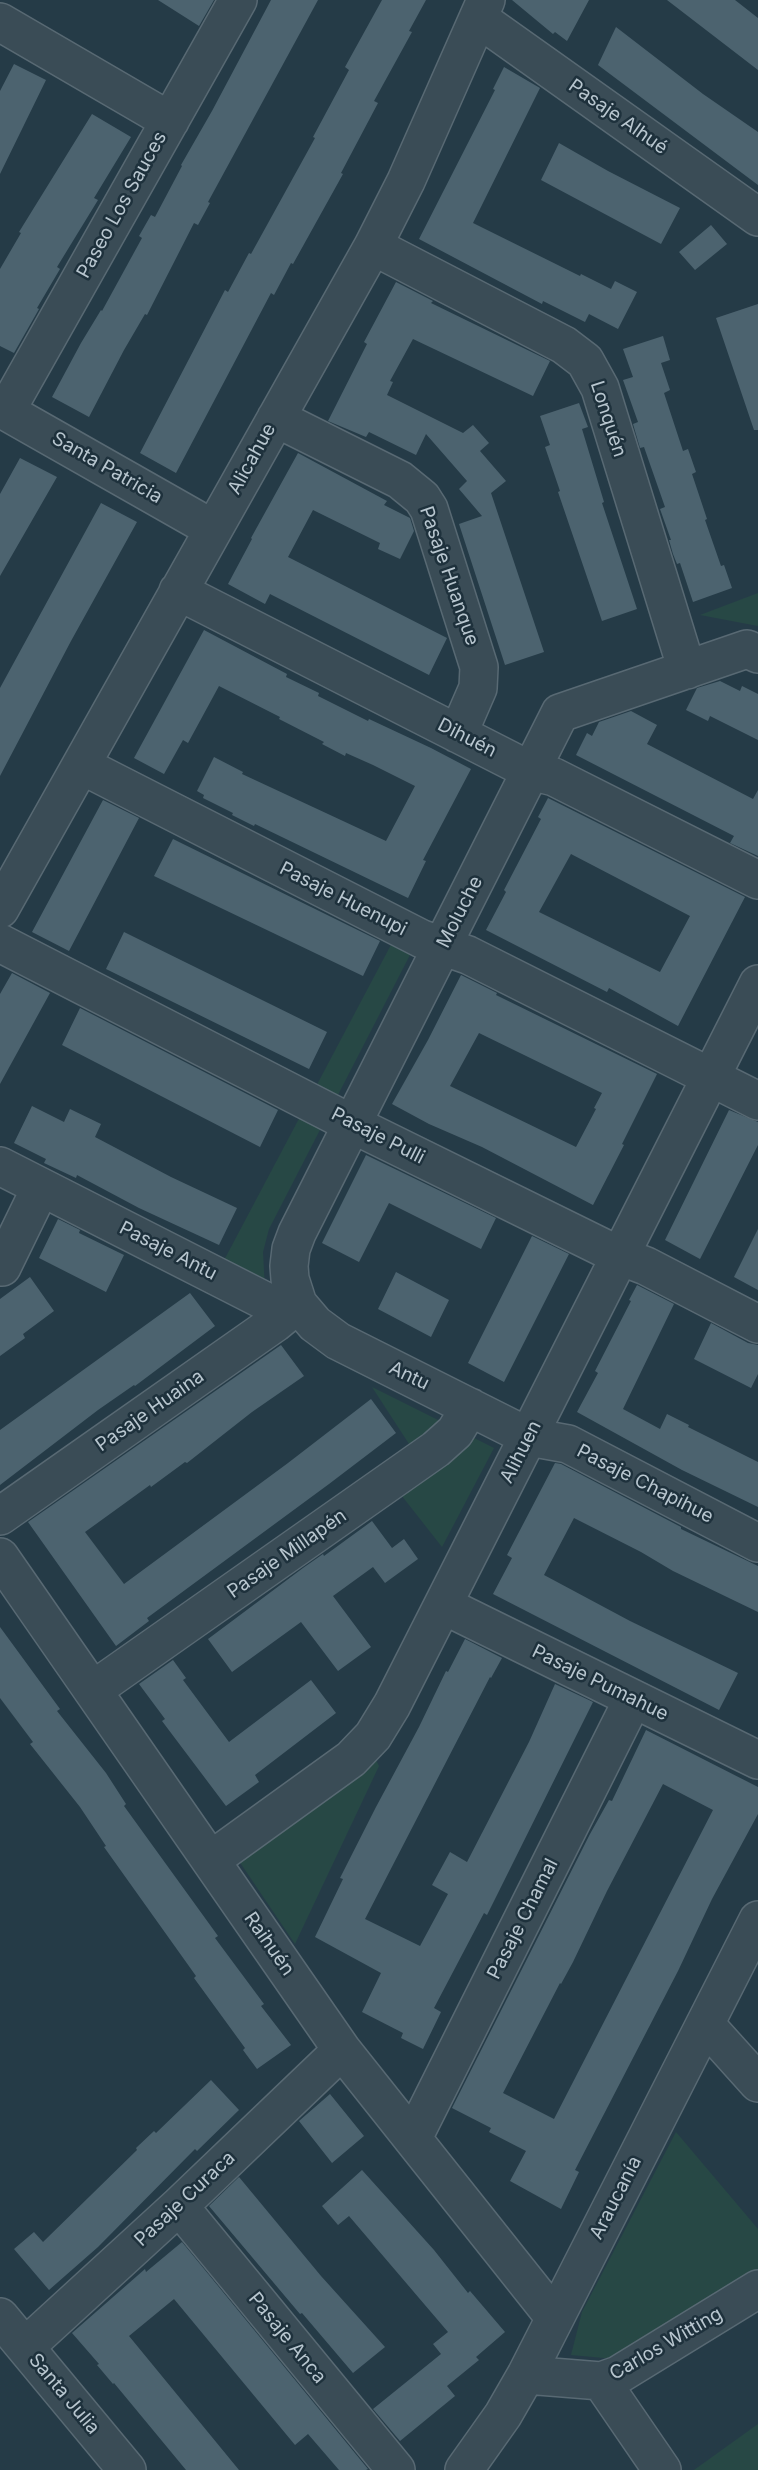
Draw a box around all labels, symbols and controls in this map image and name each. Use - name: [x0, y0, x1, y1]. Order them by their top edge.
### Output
- street label: Pasaje Alhué: [564, 74, 672, 160]
- street label: Paseo Los Sauces: [72, 128, 172, 282]
- street label: Lonquén: [585, 378, 631, 460]
- street label: Alicahue: [223, 420, 281, 498]
- street label: Santa Patricia: [48, 427, 166, 509]
- street label: Pasaje Huanque: [415, 503, 483, 649]
- street label: Dihuén: [434, 714, 500, 762]
- street label: Pasaje Huenupi: [276, 857, 410, 941]
- street label: Moluche: [432, 872, 488, 952]
- street label: Pasaje Pulli: [328, 1103, 428, 1169]
- street label: Pasaje Antu: [115, 1217, 221, 1285]
- street label: Antu: [385, 1357, 433, 1395]
- street label: Pasaje Huaina: [91, 1365, 209, 1457]
- street label: Alihuen: [496, 1417, 546, 1487]
- street label: Pasaje Chapihue: [573, 1440, 717, 1528]
- street label: Pasaje Millapén: [223, 1504, 351, 1604]
- street label: Pasaje Pumahue: [528, 1640, 672, 1726]
- street label: Pasaje Chamal: [483, 1855, 563, 1983]
- street label: Raihuén: [239, 1908, 299, 1980]
- street label: Pasaje Curaca: [130, 2147, 240, 2251]
- street label: Araucanía: [585, 2153, 647, 2243]
- street label: Pasaje Anca: [243, 2288, 331, 2388]
- street label: Carlos Witting: [606, 2303, 726, 2385]
- street label: Santa Julia: [24, 2349, 104, 2439]

